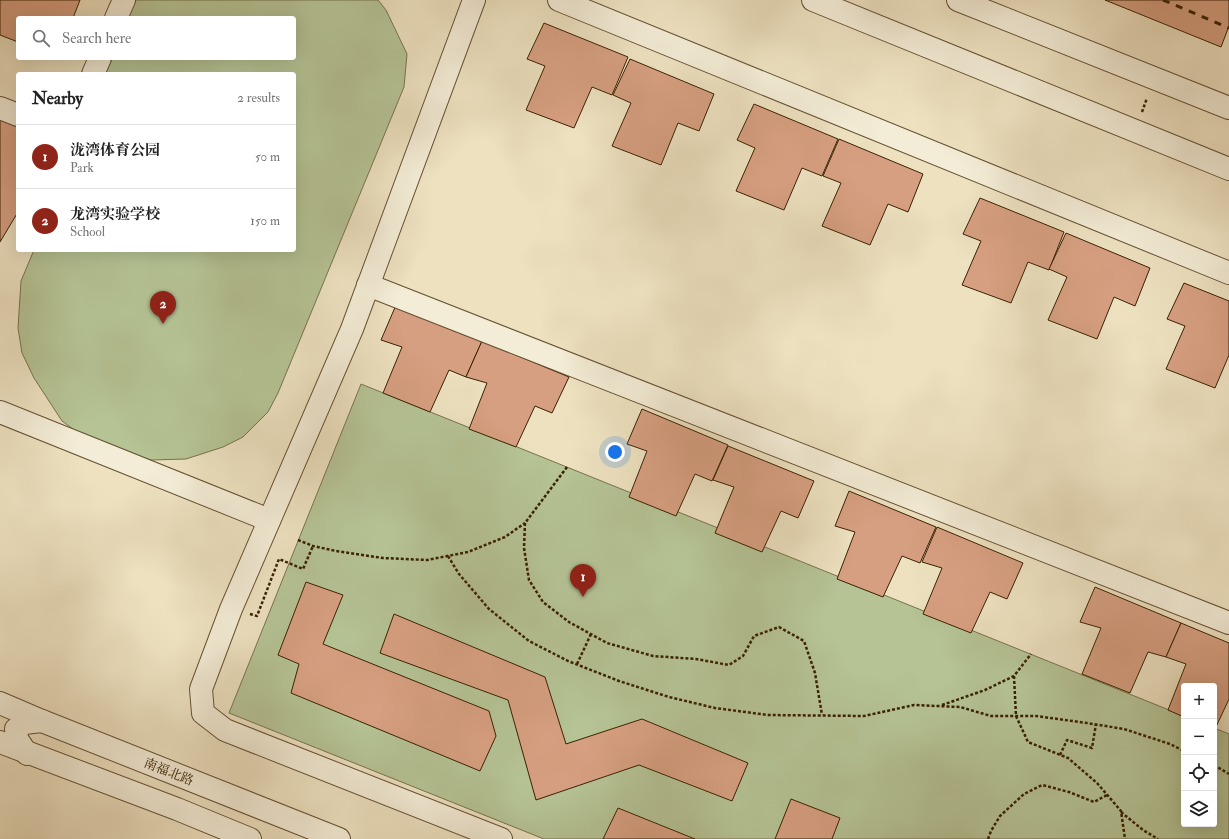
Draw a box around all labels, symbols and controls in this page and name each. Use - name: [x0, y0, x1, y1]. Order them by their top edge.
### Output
- search box: [16, 16, 296, 60]
- icon: search: [30, 27, 52, 49]
- text: Search here: [62, 29, 131, 48]
- text: Nearby: [32, 88, 83, 109]
- text: 2 results: [237, 90, 280, 106]
- text: 泷湾体育公园: [70, 141, 160, 160]
- text: 1: [43, 149, 47, 165]
- text: 50 m: [255, 149, 280, 165]
- text: Park: [70, 160, 94, 176]
- text: 龙湾实验学校: [70, 205, 160, 224]
- text: 2: [42, 213, 48, 229]
- text: 150 m: [250, 213, 280, 229]
- text: School: [70, 224, 105, 240]
- pin: 2: [150, 291, 176, 324]
- your location: [605, 442, 625, 462]
- pin: 1: [570, 564, 596, 597]
- map controls: [1181, 683, 1217, 827]
- button: +: [1181, 683, 1217, 719]
- button: −: [1181, 719, 1217, 755]
- street label: 南福北路: [142, 755, 196, 789]
- button: locate: [1181, 755, 1217, 791]
- button: layers: [1181, 791, 1217, 827]

